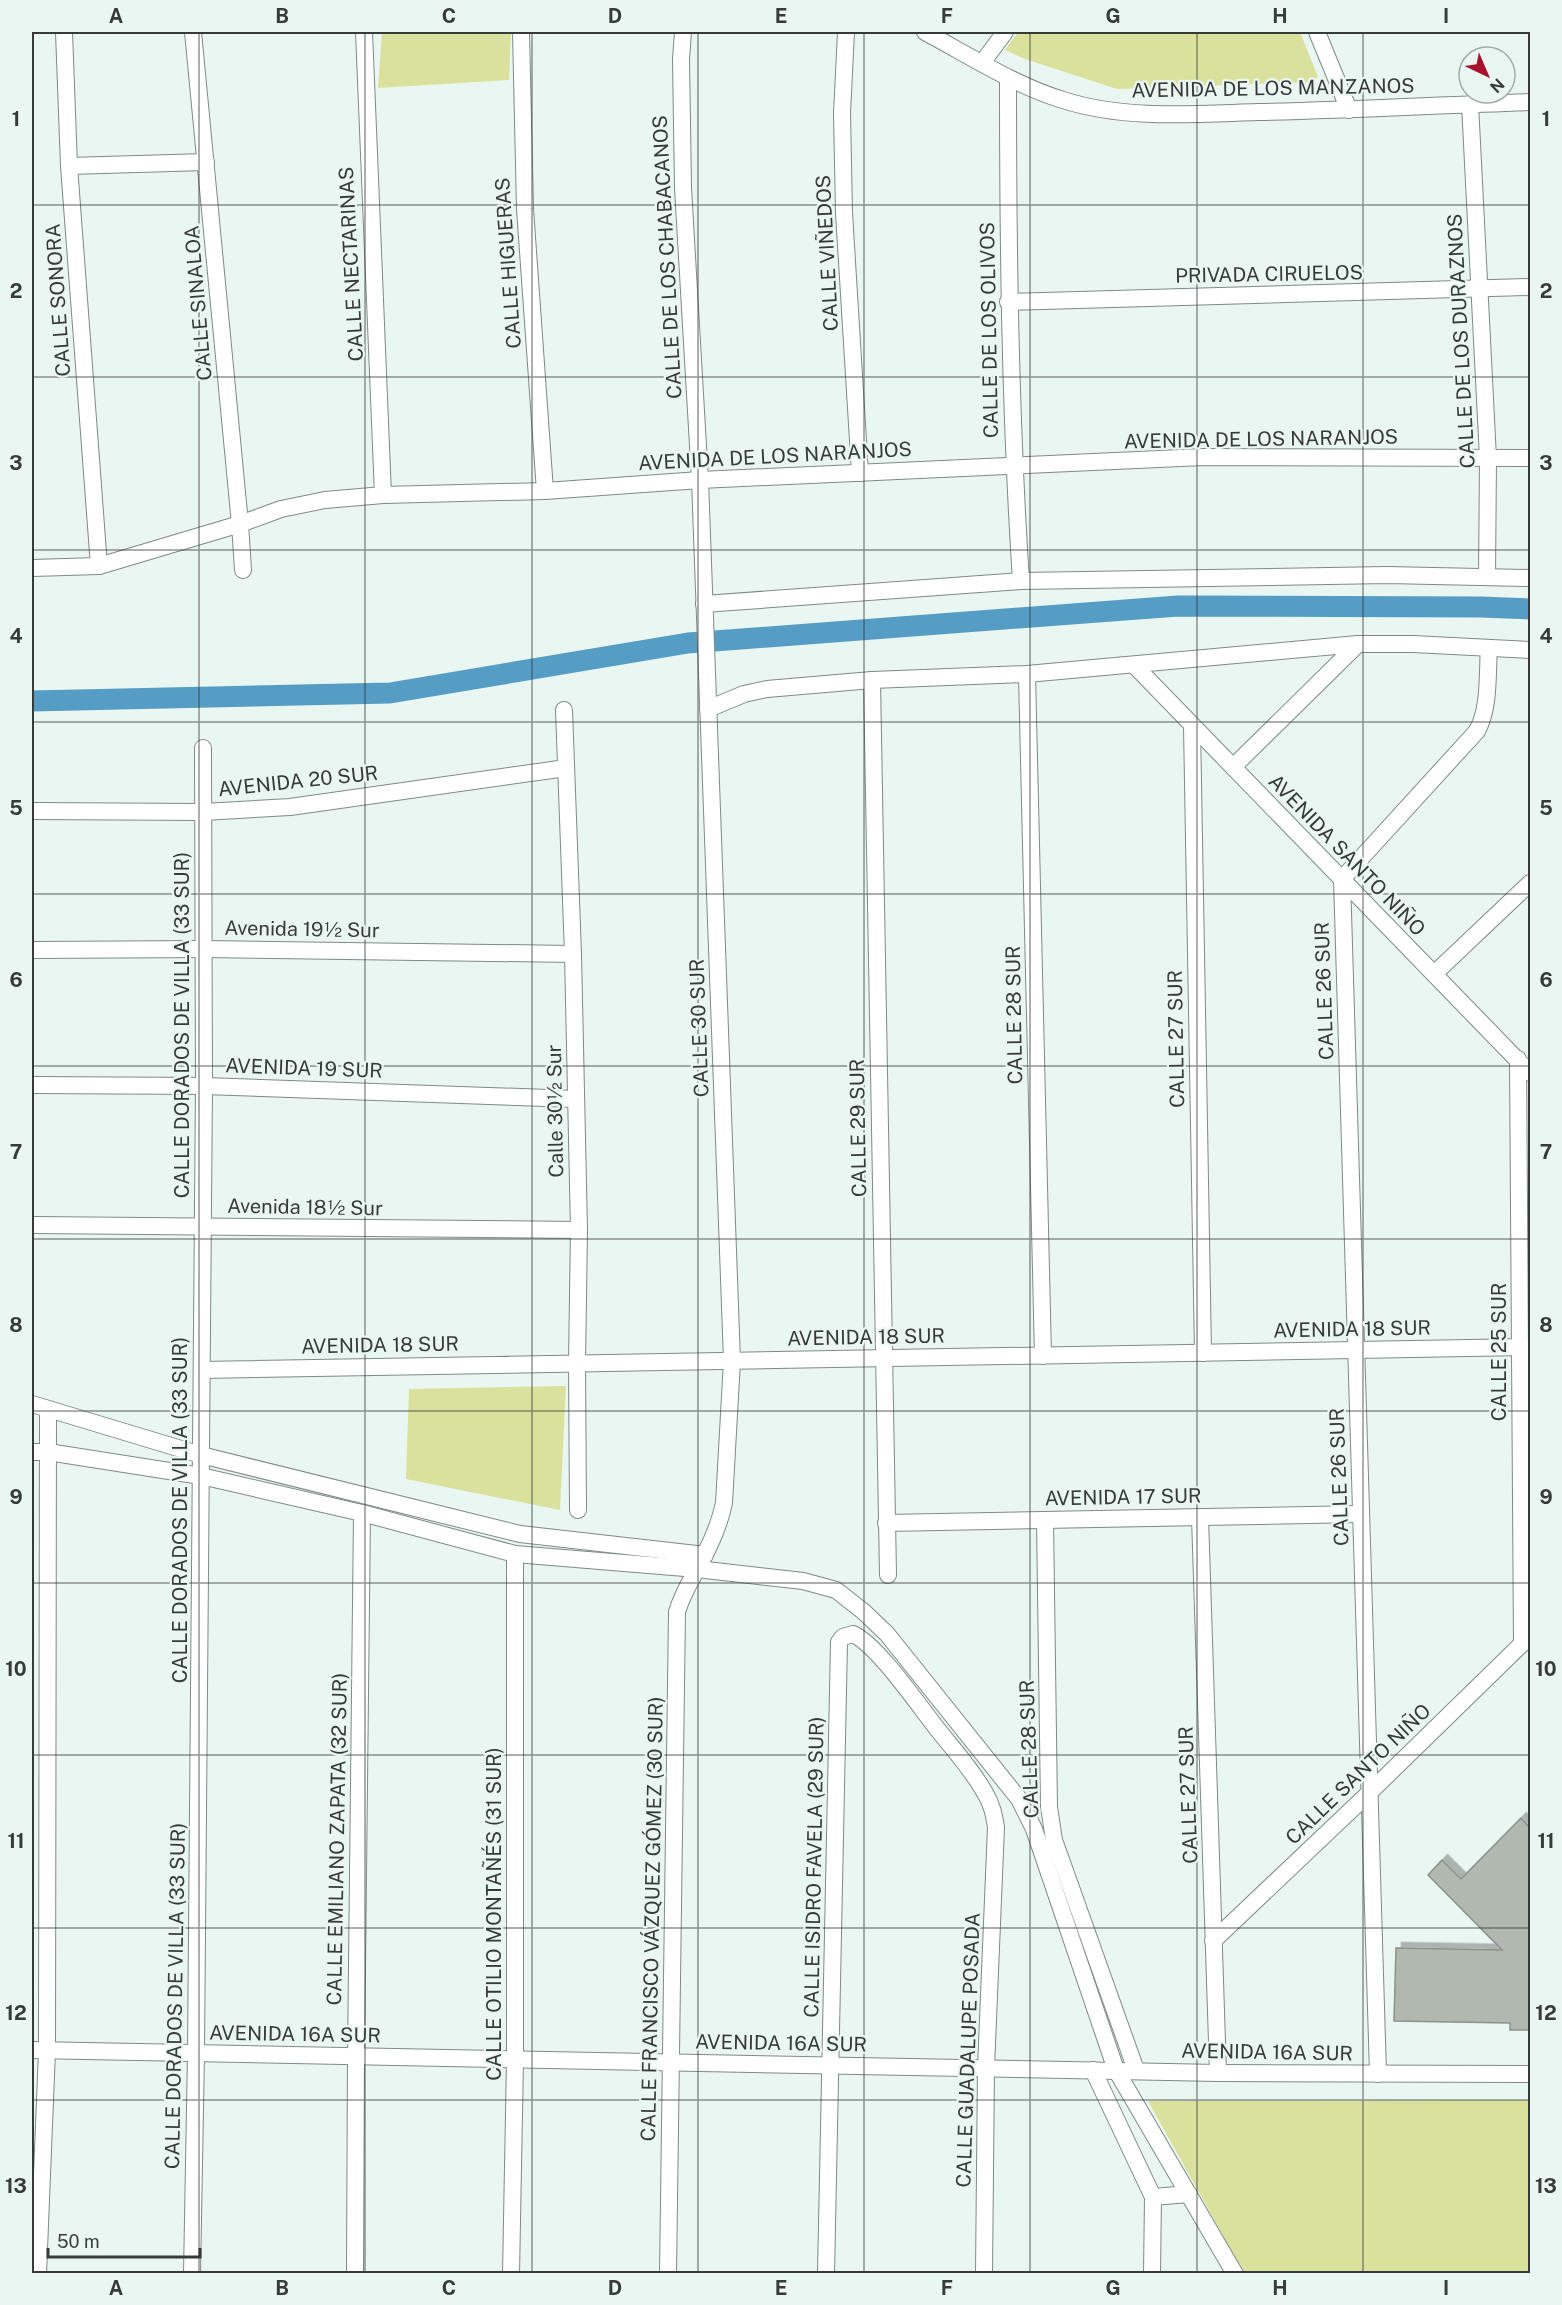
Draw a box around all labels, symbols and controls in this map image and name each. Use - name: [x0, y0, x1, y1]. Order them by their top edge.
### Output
- text: A: [109, 4, 123, 28]
- text: B: [275, 4, 289, 28]
- text: C: [442, 4, 456, 28]
- text: D: [608, 4, 622, 28]
- text: E: [775, 4, 787, 28]
- text: F: [941, 4, 953, 28]
- text: G: [1105, 4, 1121, 28]
- text: H: [1272, 4, 1288, 28]
- text: I: [1443, 4, 1449, 28]
- north arrow: [1457, 45, 1517, 105]
- street label: AVENIDA DE LOS MANZANOS: [1131, 74, 1415, 102]
- text: N: [1486, 74, 1508, 97]
- text: 1: [12, 107, 20, 131]
- text: 1: [1542, 107, 1550, 131]
- street label: CALLE DE LOS CHABACANOS: [648, 114, 686, 400]
- street label: CALLE NECTARINAS: [334, 166, 368, 362]
- street label: CALLE VIÑEDOS: [810, 174, 843, 332]
- street label: CALLE HIGUERAS: [490, 177, 526, 349]
- street label: CALLE DE LOS DURAZNOS: [1442, 213, 1480, 469]
- street label: CALLE DE LOS OLIVOS: [975, 222, 1003, 438]
- street label: CALLE SONORA: [41, 223, 75, 377]
- street label: CALLE SINALOA: [179, 224, 217, 382]
- street label: PRIVADA CIRUELOS: [1175, 260, 1363, 288]
- text: 2: [10, 279, 22, 303]
- text: 2: [1540, 279, 1552, 303]
- street label: AVENIDA DE LOS NARANJOS: [1124, 425, 1398, 453]
- street label: AVENIDA DE LOS NARANJOS: [637, 437, 913, 475]
- text: 3: [9, 451, 23, 475]
- text: 3: [1539, 451, 1553, 475]
- text: 4: [9, 624, 23, 648]
- text: 4: [1539, 624, 1553, 648]
- street label: AVENIDA 20 SUR: [217, 761, 379, 801]
- street label: AVENIDA SANTO NIÑO: [1264, 769, 1431, 941]
- text: 5: [9, 796, 23, 820]
- text: 5: [1539, 796, 1553, 820]
- street label: CALLE DORADOS DE VILLA (33 SUR): [170, 852, 194, 1198]
- street label: Avenida 19½ Sur: [224, 916, 380, 942]
- street label: CALLE 26 SUR: [1310, 921, 1338, 1061]
- street label: CALLE 28 SUR: [1001, 945, 1027, 1085]
- street label: CALLE 30 SUR: [685, 958, 713, 1098]
- text: 6: [9, 968, 23, 992]
- text: 6: [1539, 968, 1553, 992]
- street label: CALLE 27 SUR: [1163, 970, 1189, 1108]
- street label: Calle 30½ Sur: [542, 1044, 568, 1178]
- street label: AVENIDA 19 SUR: [225, 1053, 383, 1083]
- street label: CALLE 29 SUR: [845, 1059, 871, 1197]
- text: 7: [10, 1140, 22, 1164]
- text: 7: [1540, 1140, 1552, 1164]
- street label: Avenida 18½ Sur: [227, 1194, 383, 1220]
- street label: CALLE 25 SUR: [1487, 1283, 1511, 1421]
- text: 8: [9, 1313, 23, 1337]
- text: 8: [1539, 1313, 1553, 1337]
- street label: AVENIDA 18 SUR: [1273, 1316, 1431, 1342]
- street label: AVENIDA 18 SUR: [787, 1324, 945, 1350]
- street label: AVENIDA 18 SUR: [301, 1332, 459, 1358]
- street label: CALLE DORADOS DE VILLA (33 SUR): [168, 1337, 192, 1683]
- street label: CALLE 26 SUR: [1325, 1407, 1353, 1547]
- street label: AVENIDA 17 SUR: [1044, 1484, 1202, 1510]
- text: 9: [9, 1485, 23, 1509]
- text: 9: [1539, 1485, 1553, 1509]
- text: 10: [5, 1657, 27, 1681]
- text: 10: [1535, 1657, 1557, 1681]
- street label: CALLE EMILIANO ZAPATA (32 SUR): [322, 1672, 352, 2006]
- street label: CALLE 28 SUR: [1015, 1679, 1043, 1819]
- street label: CALLE FRANCISCO VÁZQUEZ GÓMEZ (30 SUR): [635, 1696, 668, 2142]
- street label: CALLE SANTO NIÑO: [1280, 1698, 1435, 1849]
- street label: CALLE ISIDRO FAVELA (29 SUR): [799, 1716, 829, 2018]
- street label: CALLE 27 SUR: [1174, 1726, 1202, 1864]
- street label: CALLE OTILIO MONTAÑÉS (31 SUR): [481, 1747, 506, 2081]
- street label: CALLE DORADOS DE VILLA (33 SUR): [160, 1823, 190, 2169]
- text: 11: [7, 1829, 25, 1853]
- text: 11: [1537, 1829, 1555, 1853]
- street label: CALLE GUADALUPE POSADA: [951, 1912, 985, 2188]
- text: 12: [5, 2001, 27, 2025]
- text: 12: [1535, 2001, 1557, 2025]
- street label: AVENIDA 16A SUR: [209, 2021, 381, 2047]
- street label: AVENIDA 16A SUR: [695, 2030, 867, 2056]
- street label: AVENIDA 16A SUR: [1181, 2039, 1353, 2065]
- text: 13: [5, 2174, 27, 2198]
- text: 13: [1535, 2174, 1557, 2198]
- scale bar: [48, 2221, 200, 2259]
- text: 50 m: [57, 2231, 100, 2252]
- text: A: [109, 2276, 123, 2300]
- text: B: [275, 2276, 289, 2300]
- text: C: [442, 2276, 456, 2300]
- text: D: [608, 2276, 622, 2300]
- text: E: [775, 2276, 787, 2300]
- text: F: [941, 2276, 953, 2300]
- text: G: [1105, 2276, 1121, 2300]
- text: H: [1272, 2276, 1288, 2300]
- text: I: [1443, 2276, 1449, 2300]

